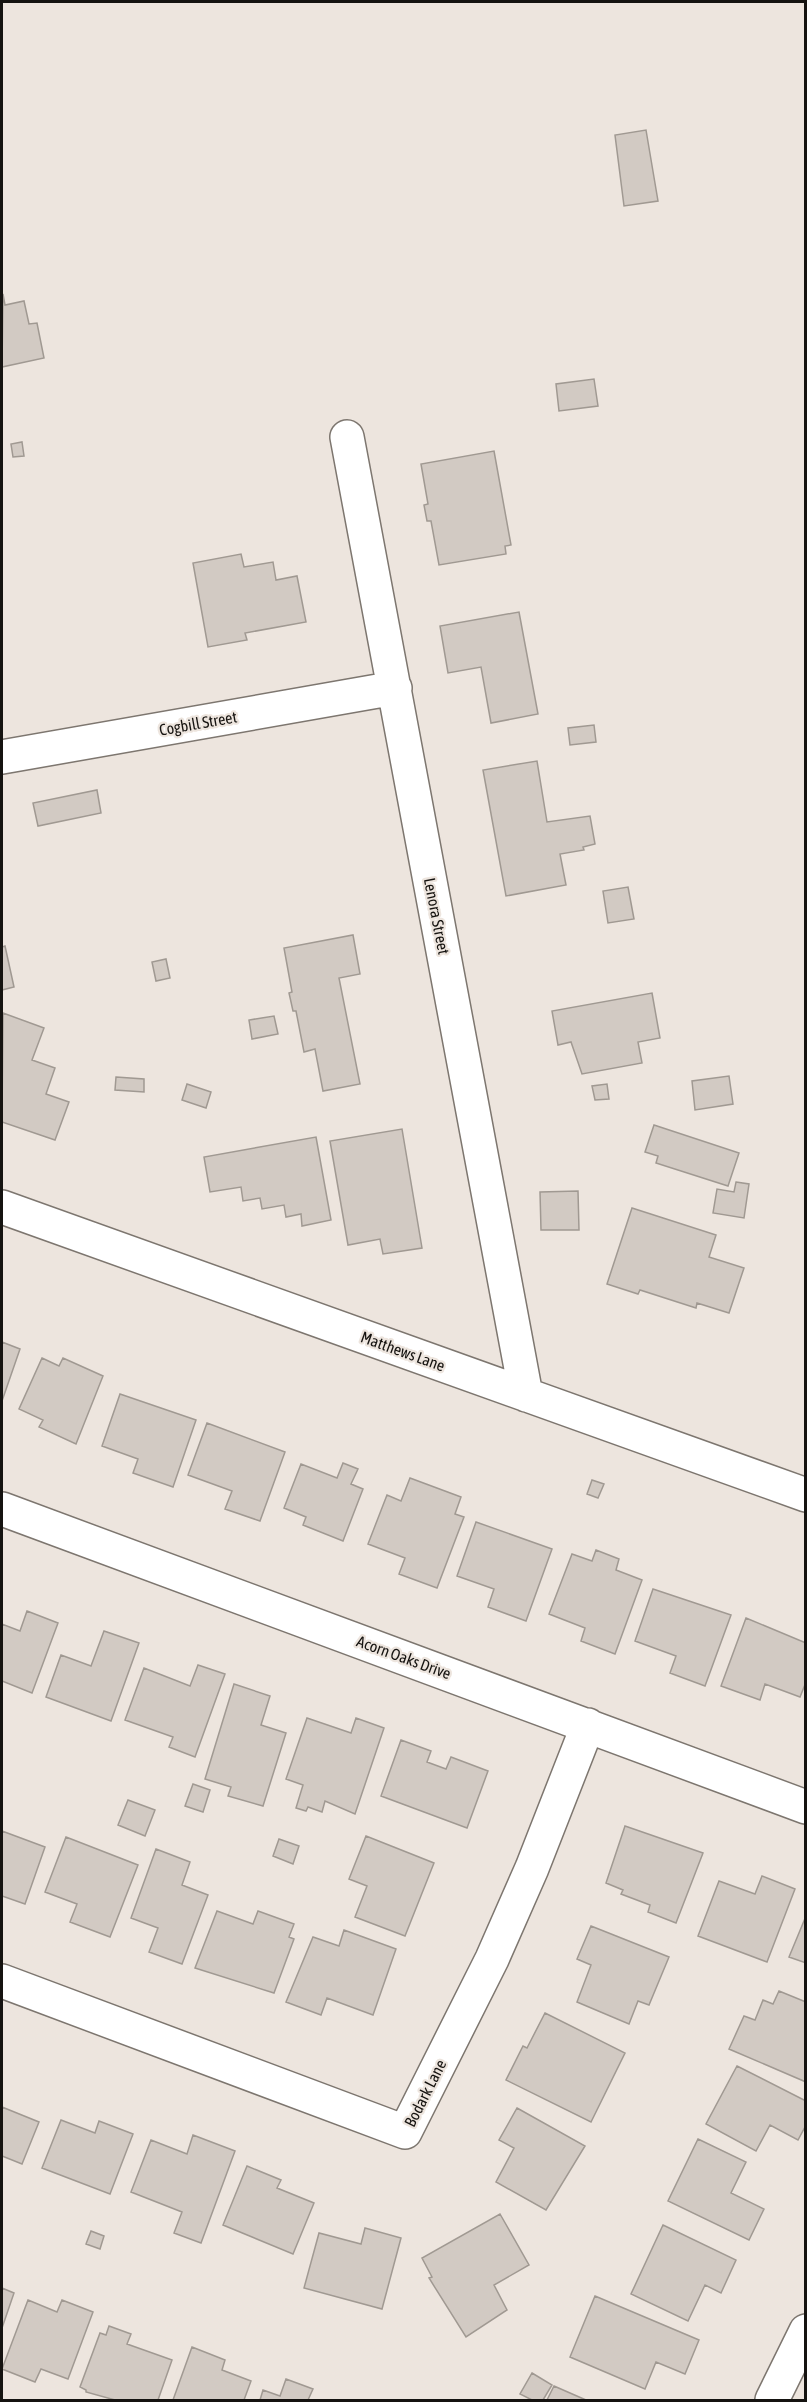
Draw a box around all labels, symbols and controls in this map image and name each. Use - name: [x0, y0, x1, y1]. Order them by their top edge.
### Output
- street label: Cogbill Street: [158, 707, 239, 740]
- street label: Lenora Street: [421, 876, 453, 956]
- street label: Matthews Lane: [358, 1327, 448, 1375]
- street label: Acorn Oaks Drive: [355, 1632, 453, 1682]
- street label: Bodark Lane: [400, 2057, 450, 2129]

